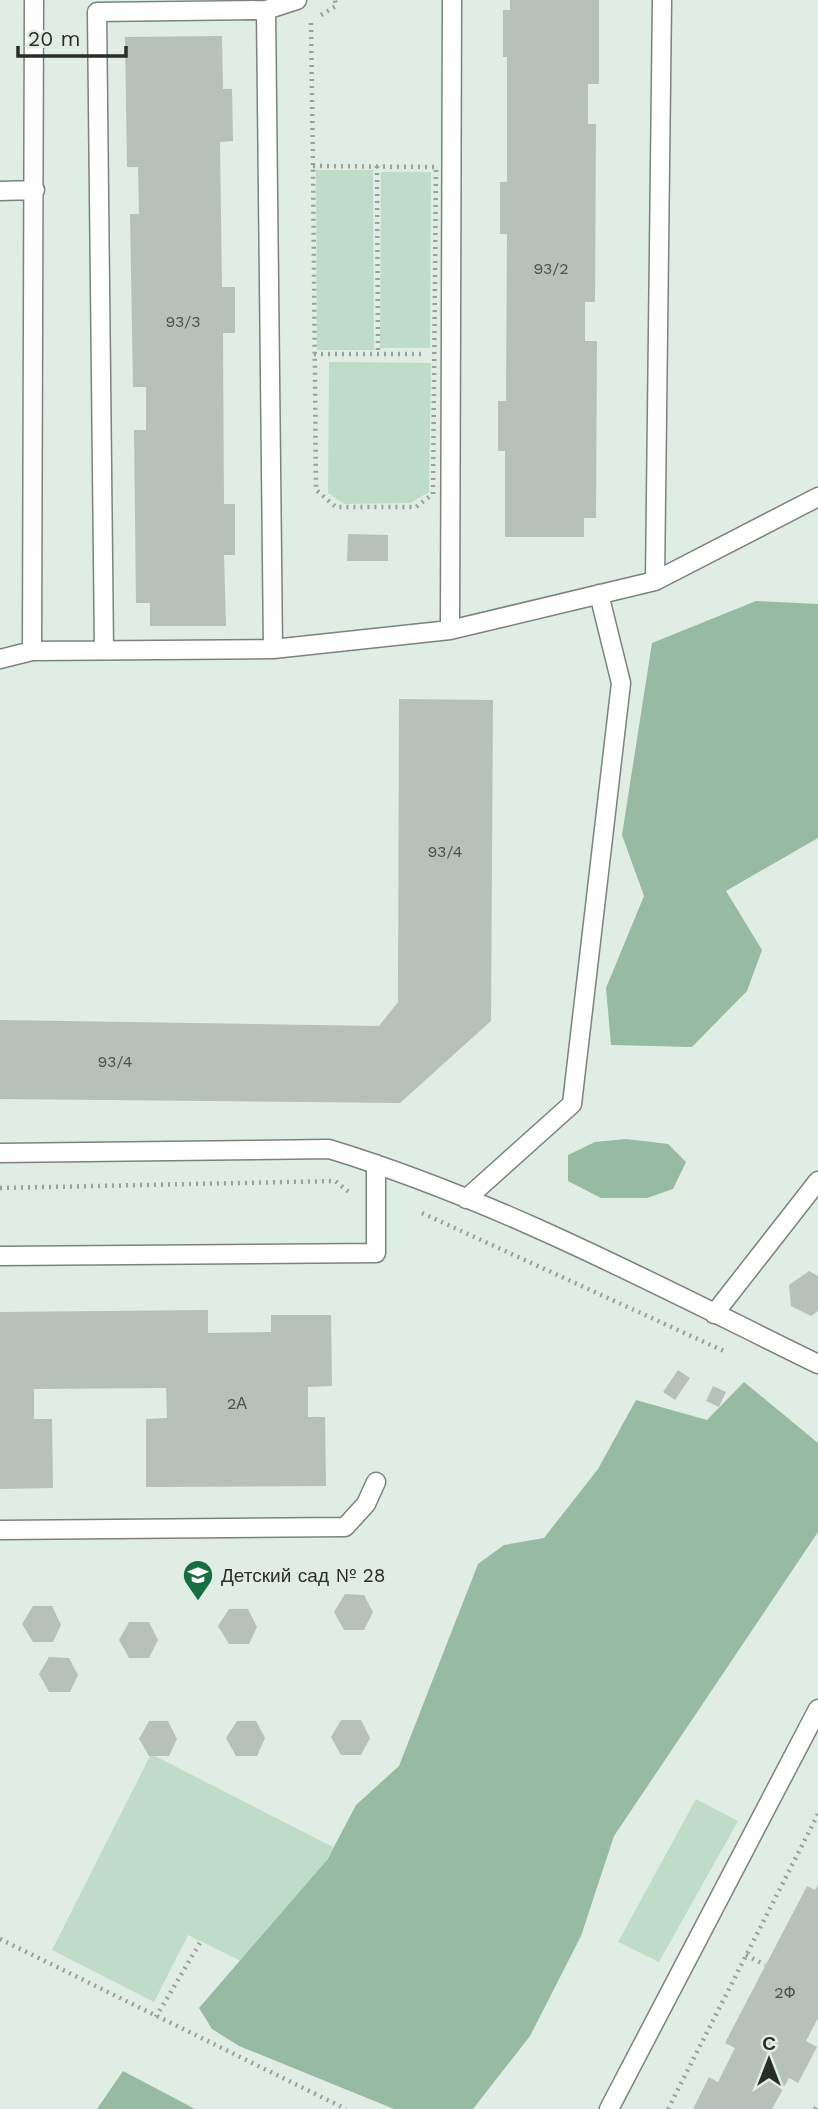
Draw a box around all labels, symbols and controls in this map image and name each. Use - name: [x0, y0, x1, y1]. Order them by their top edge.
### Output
- scale bar: [18, 14, 126, 58]
- text: 20 m: [28, 26, 80, 51]
- house number: 93/2: [533, 259, 569, 278]
- house number: 93/3: [165, 312, 201, 331]
- house number: 93/4: [428, 842, 463, 861]
- house number: 93/4: [98, 1052, 133, 1071]
- house number: 2А: [227, 1394, 247, 1413]
- school or university icon: Детский сад № 28: [181, 1558, 215, 1602]
- place label: Детский сад № 28: [221, 1564, 386, 1587]
- house number: 2Ф: [774, 1983, 796, 2002]
- north arrow: [734, 2025, 804, 2095]
- text: С: [762, 2032, 776, 2055]

